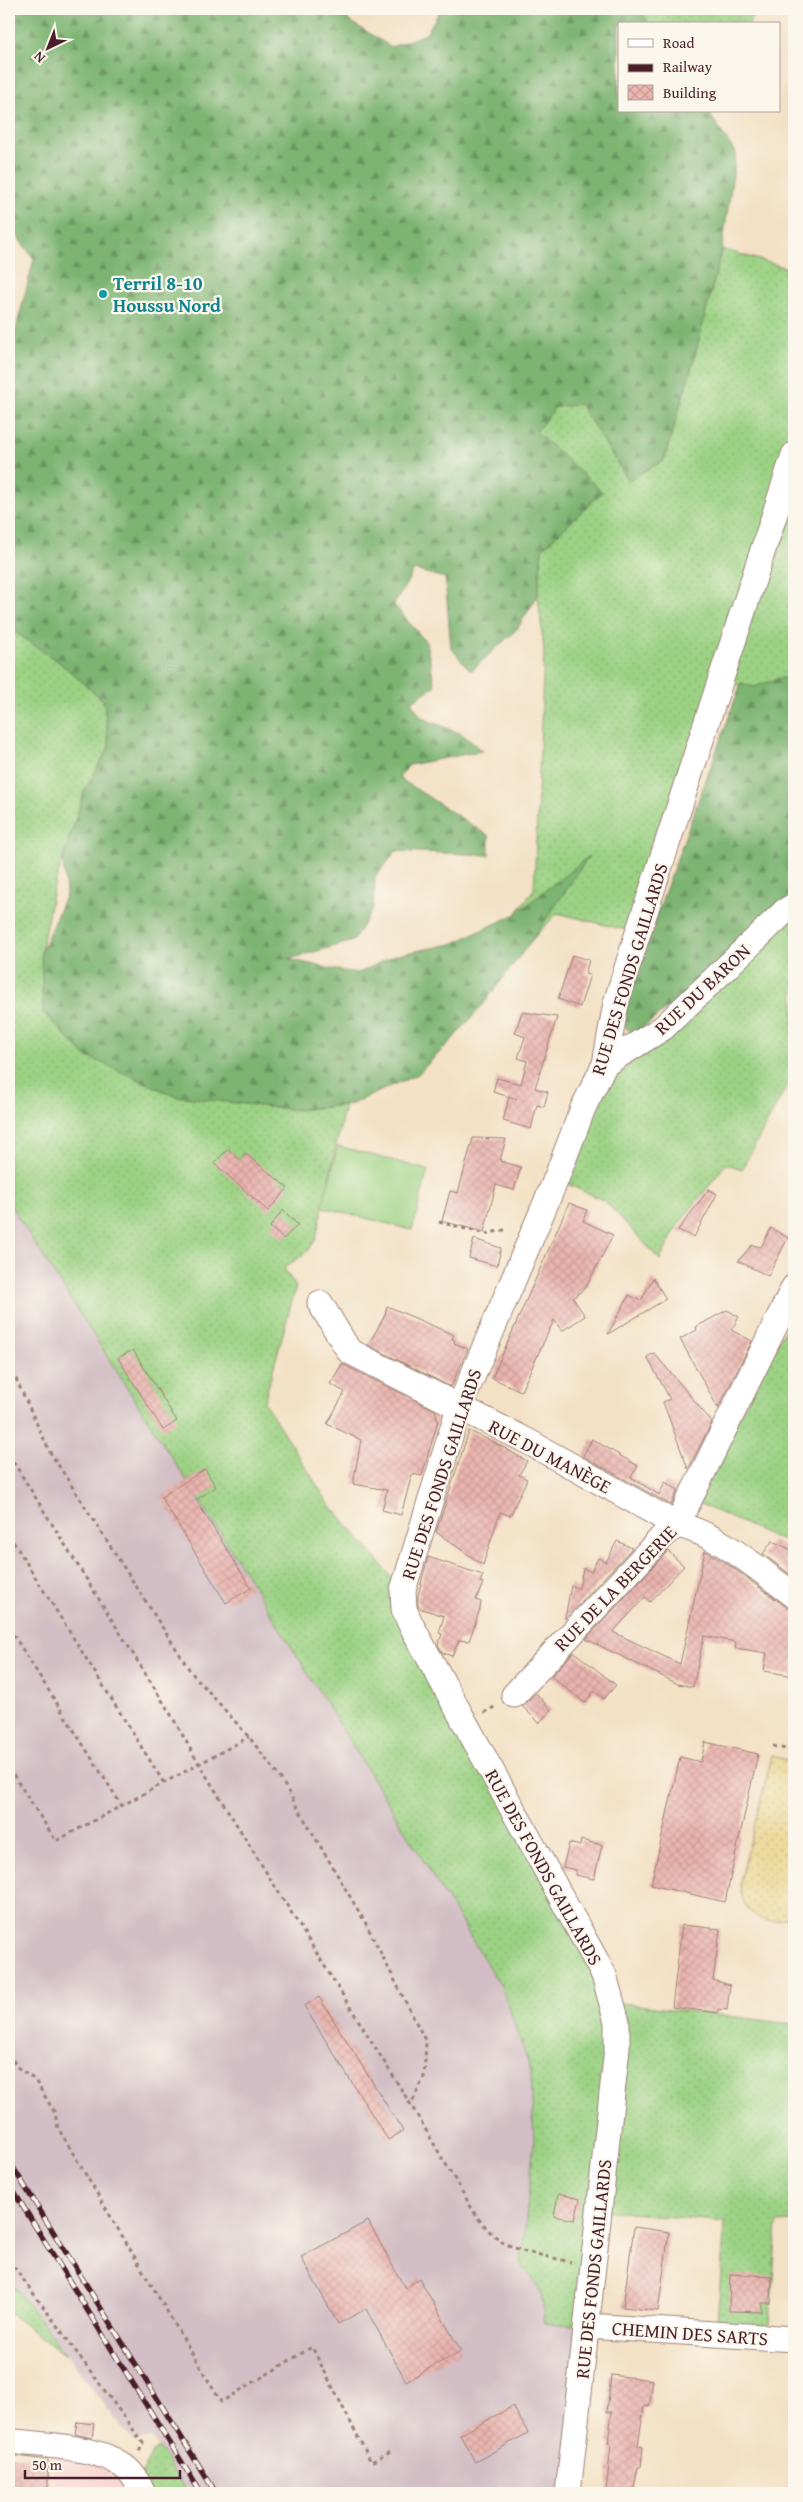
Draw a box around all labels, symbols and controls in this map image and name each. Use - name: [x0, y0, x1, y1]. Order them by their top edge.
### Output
- north arrow: [22, 22, 72, 72]
- legend: [618, 22, 780, 112]
- text: Road: [663, 32, 694, 53]
- text: N: [28, 47, 49, 68]
- text: Railway: [663, 56, 713, 77]
- text: Building: [663, 82, 717, 103]
- place label: Terril 8-10 Houssu Nord: [113, 269, 221, 319]
- marker: Terril 8-10 Houssu Nord: [97, 288, 109, 300]
- street label: RUE DES FONDS GAILLARDS: [583, 859, 675, 1079]
- street label: RUE DU BARON: [648, 937, 756, 1041]
- street label: RUE DES FONDS GAILLARDS: [394, 1365, 488, 1583]
- street label: RUE DU MANÈGE: [484, 1412, 617, 1500]
- street label: RUE DE LA BERGERIE: [547, 1518, 683, 1657]
- street label: RUE DES FONDS GAILLARDS: [478, 1764, 610, 1970]
- street label: RUE DES FONDS GAILLARDS: [568, 2158, 618, 2380]
- street label: CHEMIN DES SARTS: [611, 2314, 769, 2352]
- scale bar: [25, 2447, 180, 2479]
- text: 50 m: [32, 2454, 63, 2475]

